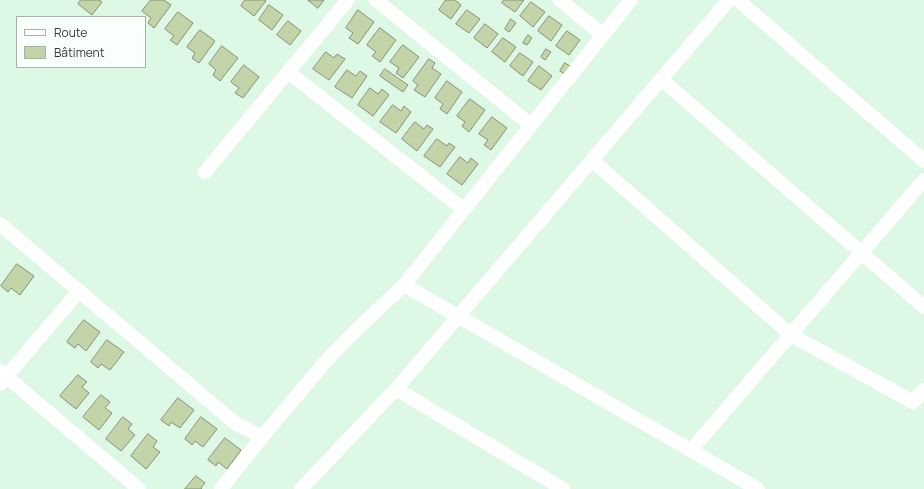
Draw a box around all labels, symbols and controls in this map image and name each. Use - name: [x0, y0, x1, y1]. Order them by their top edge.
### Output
- legend: [16, 16, 146, 68]
- text: Route: [54, 24, 87, 41]
- text: Bâtiment: [54, 44, 105, 61]

